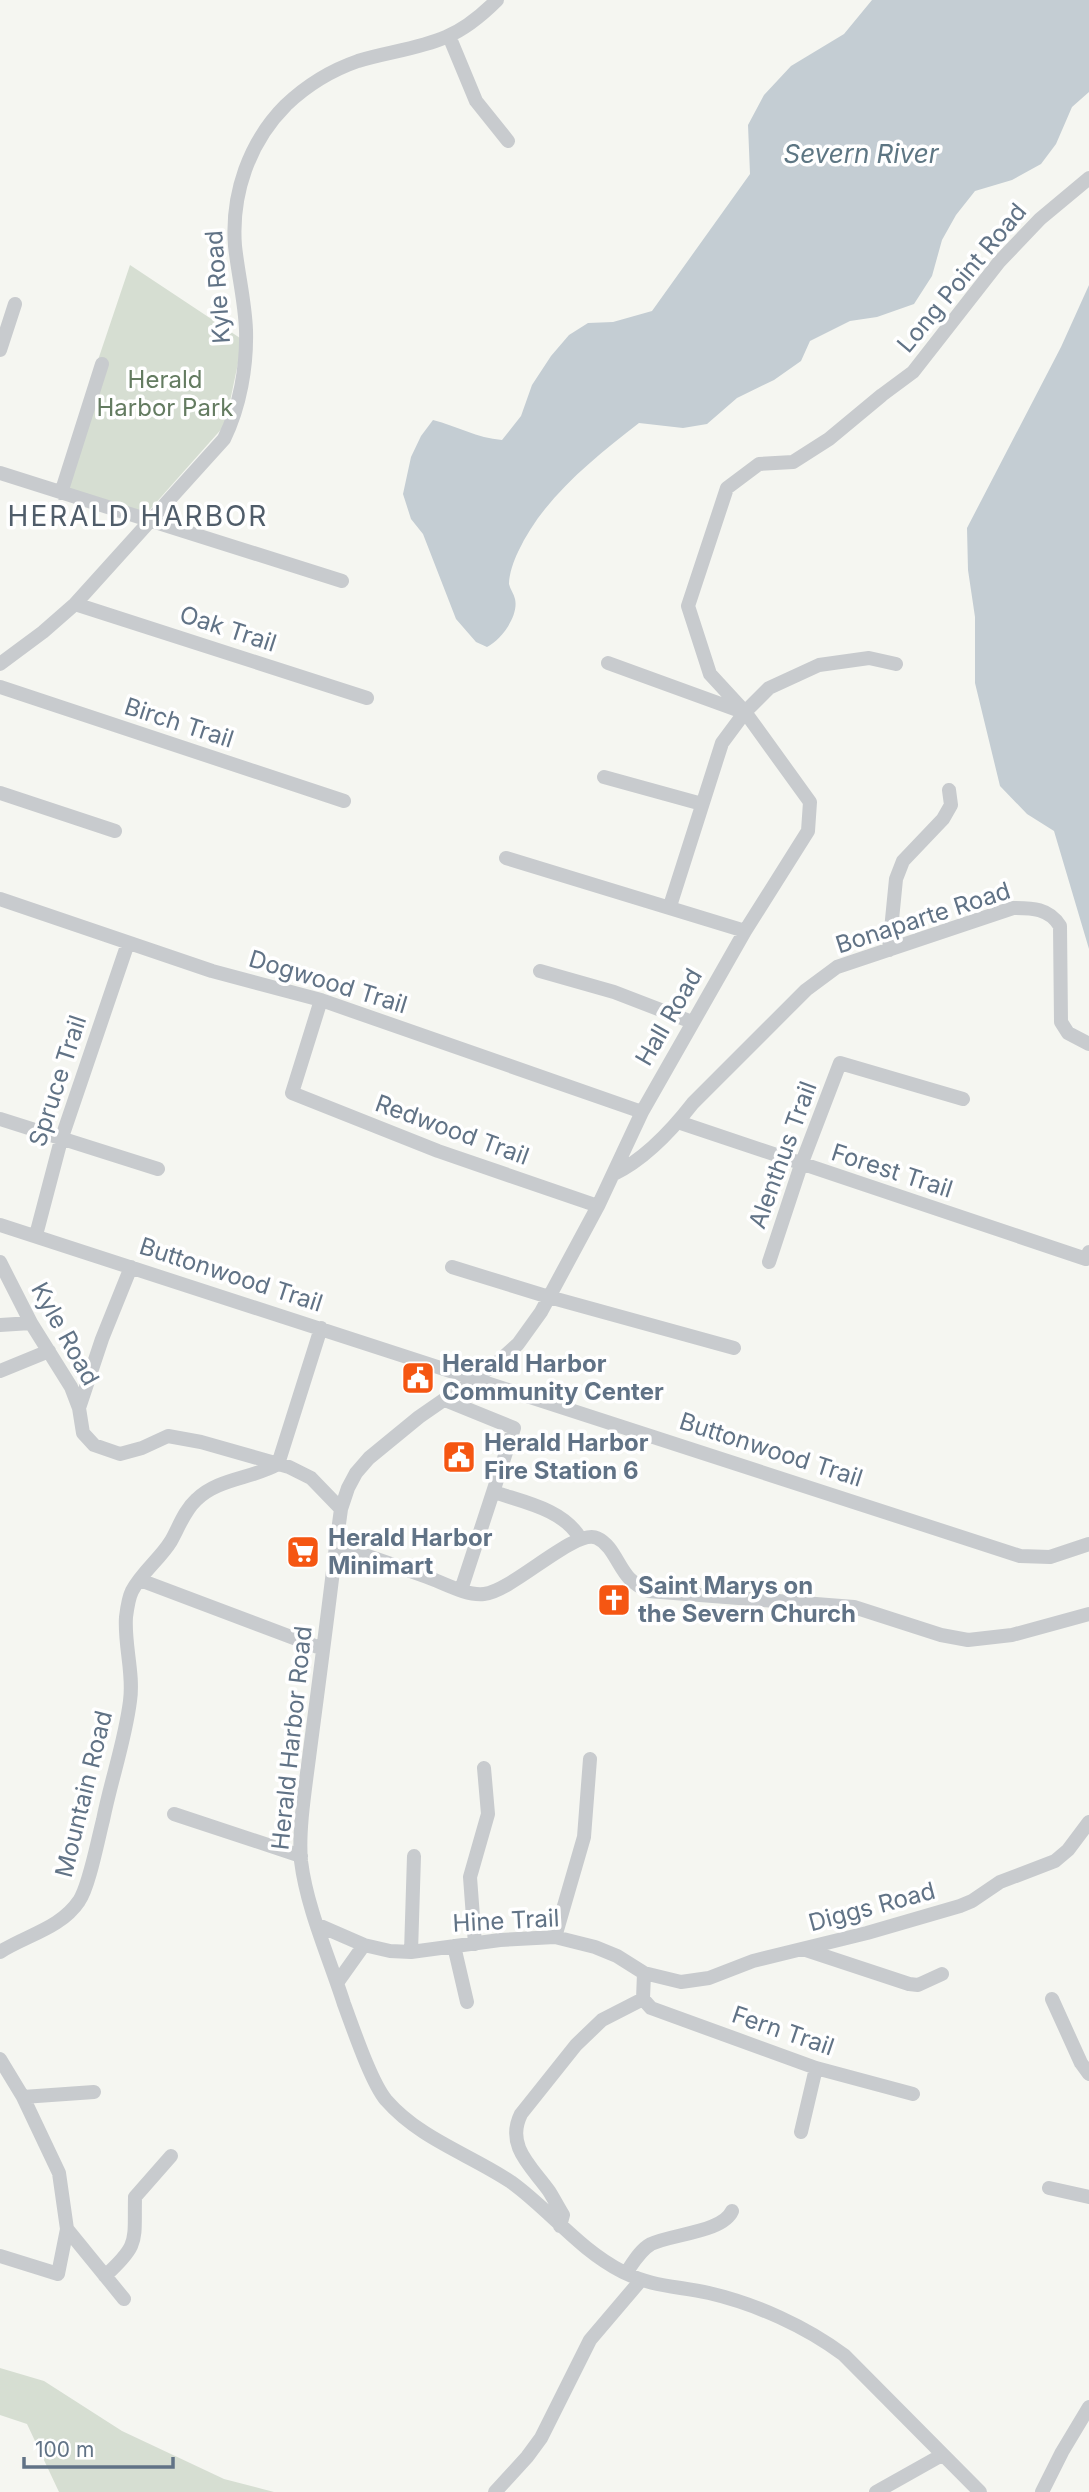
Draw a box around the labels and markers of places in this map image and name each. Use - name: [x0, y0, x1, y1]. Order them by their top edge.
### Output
- place label: Herald Harbor Community Center: [442, 1349, 664, 1406]
- public building icon: Herald Harbor Community Center: [399, 1359, 437, 1397]
- place label: Herald Harbor Fire Station 6: [484, 1428, 649, 1485]
- public building icon: Herald Harbor Fire Station 6: [440, 1438, 478, 1476]
- place label: Herald Harbor Minimart: [328, 1523, 493, 1580]
- supermarket icon: Herald Harbor Minimart: [284, 1533, 322, 1571]
- place label: Saint Marys on the Severn Church: [638, 1571, 856, 1628]
- church icon: Saint Marys on the Severn Church: [595, 1581, 633, 1619]

